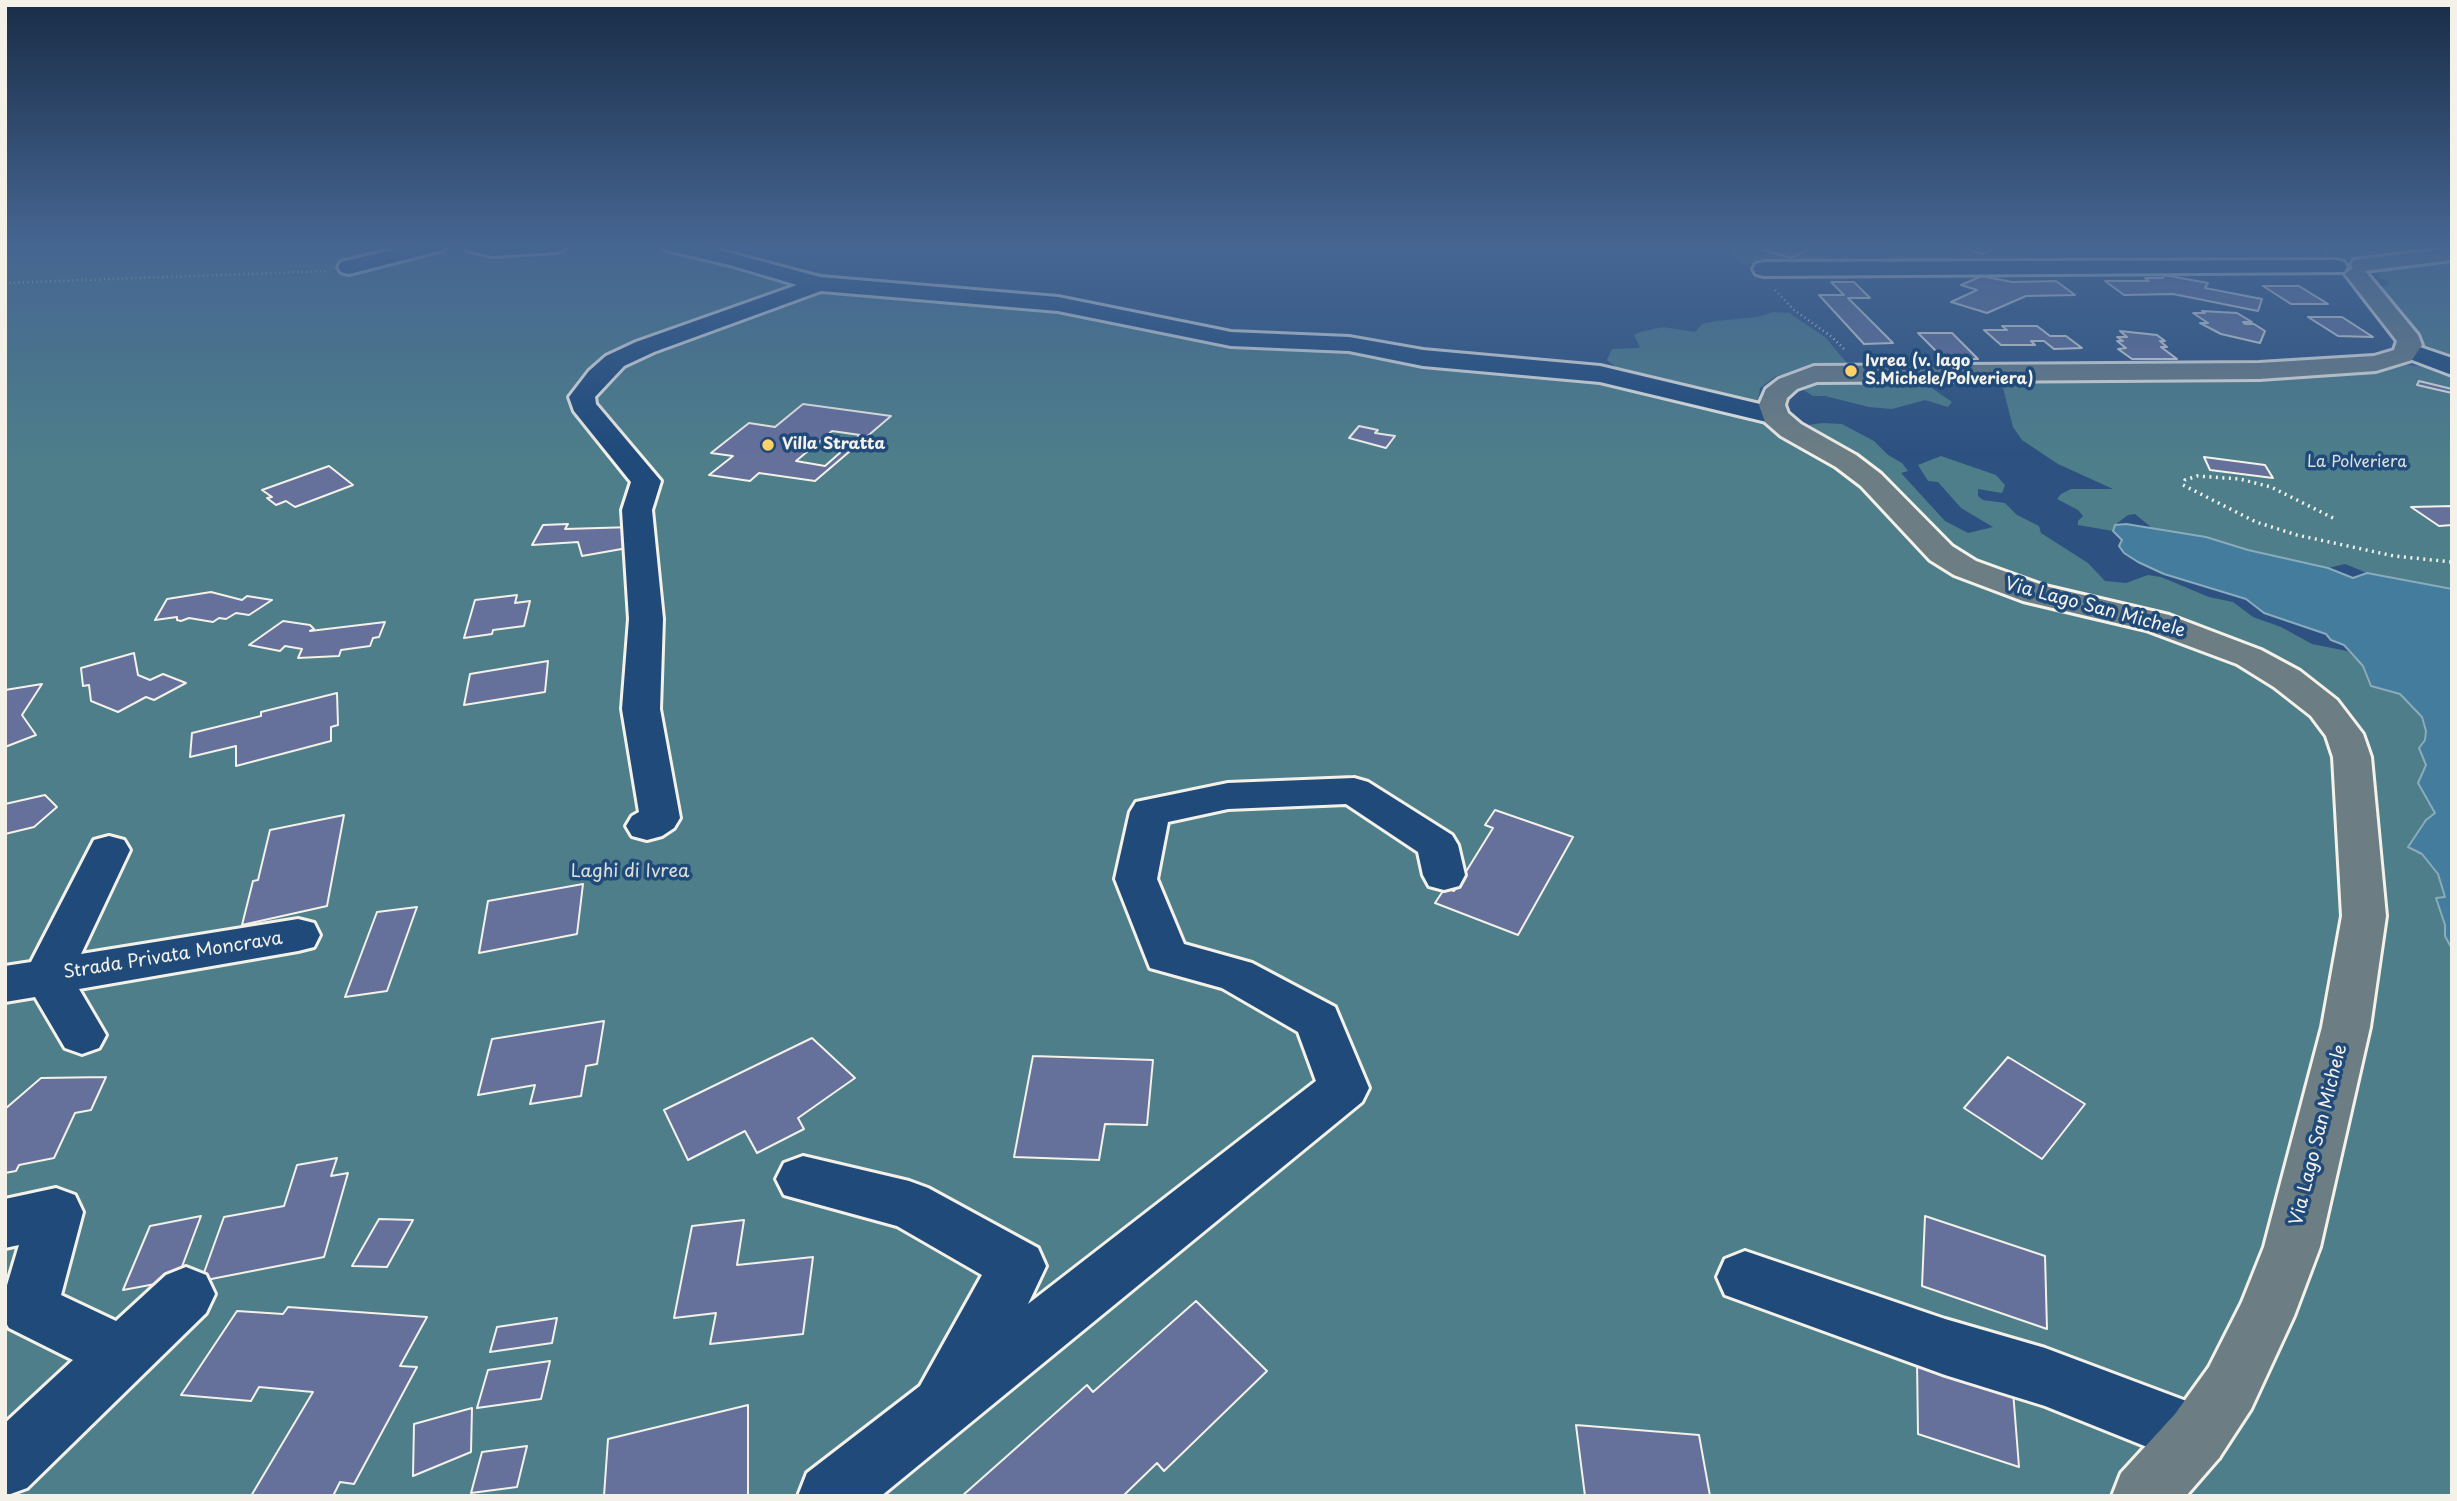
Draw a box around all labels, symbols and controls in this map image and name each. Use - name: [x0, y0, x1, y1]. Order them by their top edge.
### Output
- place label: Ivrea (v. lago S.Michele/Polveriera): [1865, 352, 2033, 390]
- marker: Ivrea (v. lago S.Michele/Polveriera): [1843, 363, 1859, 379]
- place label: Villa Stratta: [782, 435, 885, 455]
- marker: Villa Stratta: [760, 437, 776, 453]
- park label: La Polveriera: [2307, 453, 2407, 473]
- street label: Via Lago San Michele: [2003, 574, 2187, 642]
- park label: Laghi di Ivrea: [571, 861, 689, 883]
- street label: Strada Privata Moncrava: [62, 928, 284, 984]
- street label: Via Lago San Michele: [2286, 1042, 2352, 1228]

